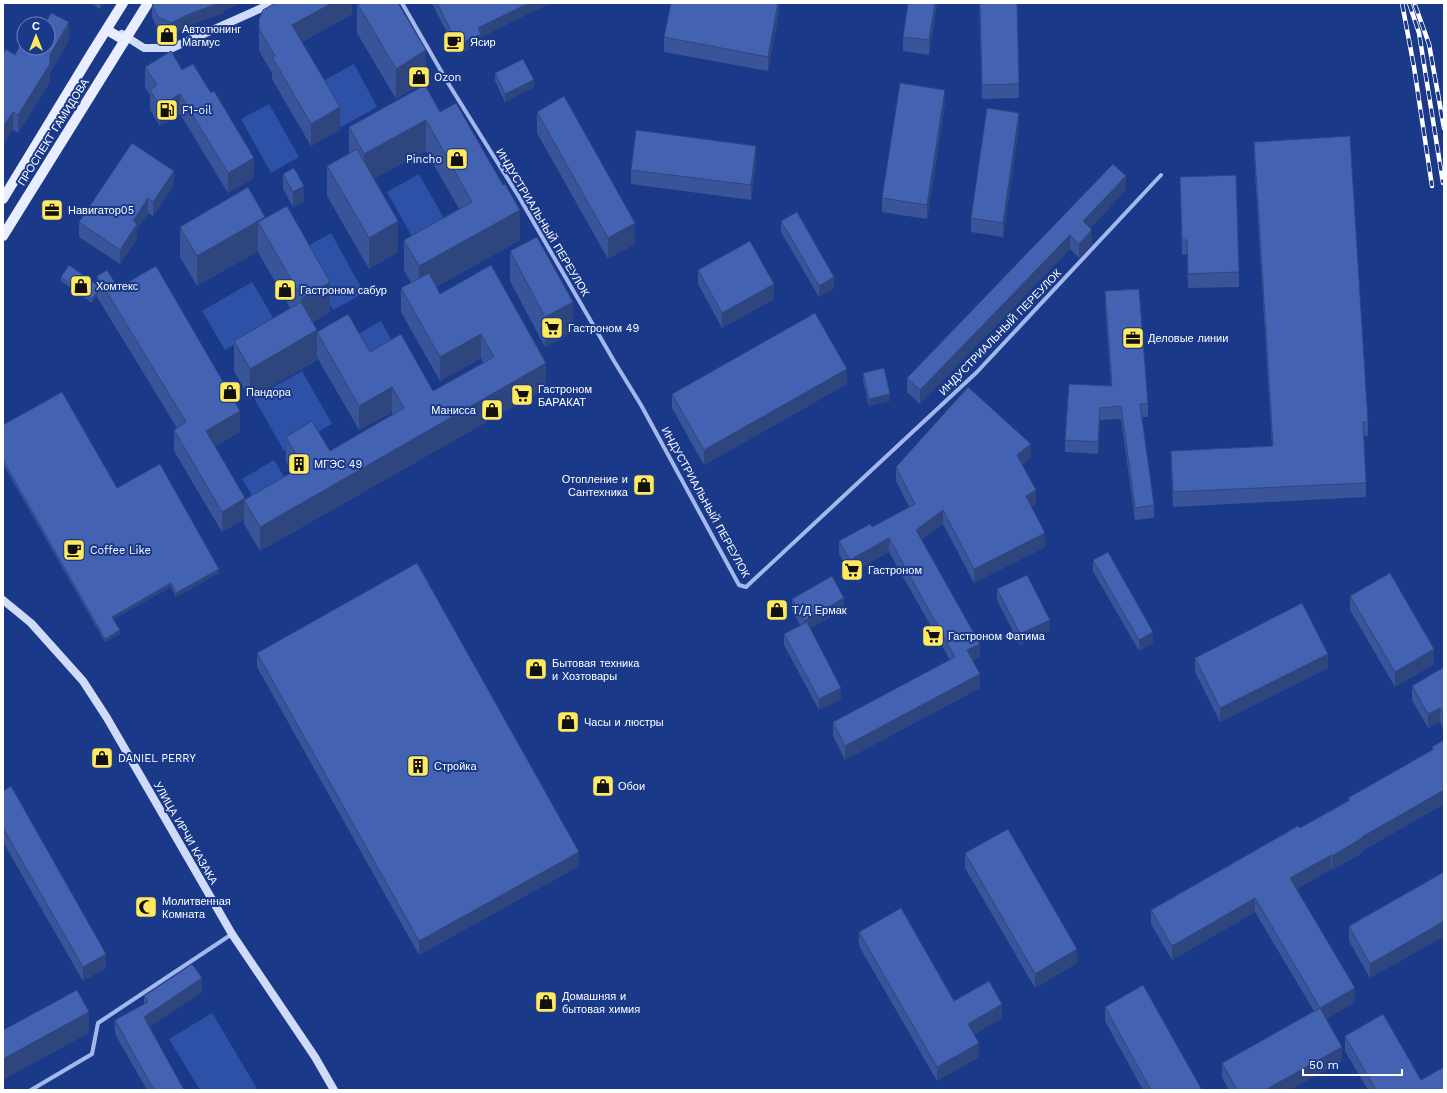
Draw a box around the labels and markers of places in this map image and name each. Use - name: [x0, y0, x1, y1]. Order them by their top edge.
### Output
- shop icon: Автотюнинг Магмус: [154, 22, 180, 48]
- place label: Автотюнинг Магмус: [182, 23, 241, 49]
- cafe icon: Ясир: [441, 29, 467, 55]
- place label: Ясир: [470, 36, 496, 49]
- shop icon: Ozon: [406, 64, 432, 90]
- place label: Ozon: [434, 71, 461, 84]
- fuel station icon: F1-oil: [154, 97, 180, 123]
- place label: F1-oil: [182, 104, 212, 117]
- shop icon: Pincho: [444, 146, 470, 172]
- place label: Pincho: [406, 153, 442, 166]
- office icon: Навигатор05: [39, 197, 65, 223]
- place label: Навигатор05: [68, 204, 134, 217]
- shop icon: Хомтекс: [68, 273, 94, 299]
- shop icon: Гастроном сабур: [272, 277, 298, 303]
- place label: Хомтекс: [96, 280, 139, 293]
- place label: Гастроном сабур: [300, 284, 387, 297]
- supermarket icon: Гастроном 49: [539, 315, 565, 341]
- place label: Гастроном 49: [568, 322, 639, 335]
- office icon: Деловые линии: [1120, 325, 1146, 351]
- place label: Деловые линии: [1148, 332, 1228, 345]
- shop icon: Пандора: [217, 379, 243, 405]
- supermarket icon: Гастроном БАРАКАТ: [509, 382, 535, 408]
- place label: Гастроном БАРАКАТ: [538, 383, 592, 409]
- place label: Пандора: [246, 386, 292, 399]
- shop icon: Манисса: [479, 397, 505, 423]
- place label: Манисса: [431, 404, 477, 417]
- building icon: МГЭС 49: [286, 451, 312, 477]
- place label: МГЭС 49: [314, 458, 362, 471]
- shop icon: Отопление и Сантехника: [631, 472, 657, 498]
- place label: Отопление и Сантехника: [562, 473, 629, 499]
- cafe icon: Coffee Like: [61, 537, 87, 563]
- place label: Coffee Like: [90, 544, 151, 557]
- supermarket icon: Гастроном: [839, 557, 865, 583]
- place label: Гастроном: [868, 564, 922, 577]
- shop icon: Т/Д Ермак: [764, 597, 790, 623]
- place label: Т/Д Ермак: [792, 604, 847, 617]
- supermarket icon: Гастроном Фатима: [920, 623, 946, 649]
- place label: Гастроном Фатима: [948, 630, 1046, 643]
- shop icon: Бытовая техника и Хозтовары: [523, 656, 549, 682]
- place label: Бытовая техника и Хозтовары: [552, 657, 640, 683]
- shop icon: Часы и люстры: [555, 709, 581, 735]
- place label: Часы и люстры: [584, 716, 664, 729]
- shop icon: DANIEL PERRY: [89, 745, 115, 771]
- place label: DANIEL PERRY: [118, 752, 196, 765]
- building icon: Стройка: [405, 753, 431, 779]
- place label: Стройка: [434, 760, 477, 773]
- shop icon: Обои: [590, 773, 616, 799]
- place label: Обои: [618, 780, 645, 793]
- mosque icon: Молитвенная Комната: [133, 894, 159, 920]
- place label: Молитвенная Комната: [162, 895, 231, 921]
- shop icon: Домашняя и бытовая химия: [533, 989, 559, 1015]
- place label: Домашняя и бытовая химия: [562, 990, 640, 1016]

